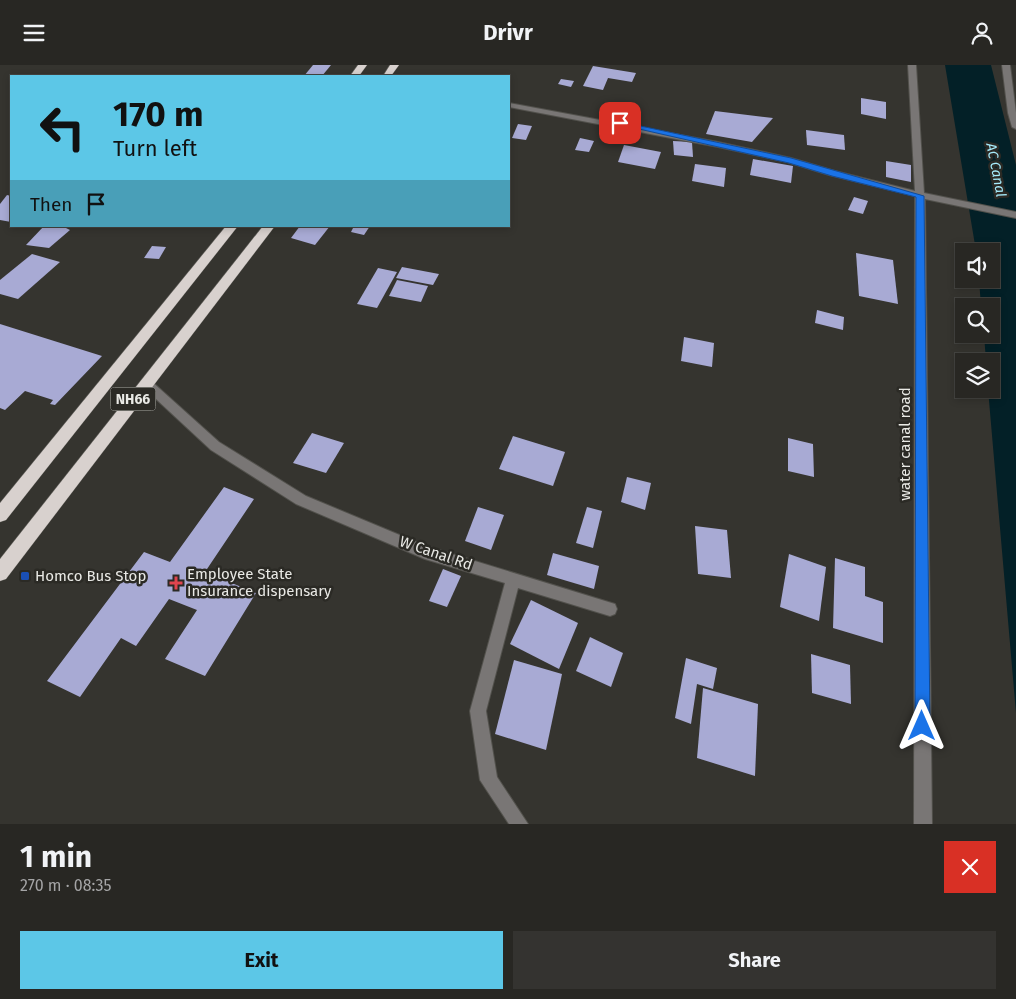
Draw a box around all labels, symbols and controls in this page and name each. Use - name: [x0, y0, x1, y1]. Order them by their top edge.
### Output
- icon: menu: [20, 19, 48, 47]
- text: Drivr: [483, 19, 533, 46]
- icon: person: [968, 19, 996, 47]
- text: 170 m: [113, 93, 204, 135]
- icon: left: [30, 95, 95, 160]
- pin: [599, 102, 641, 144]
- icon: arrive: [606, 109, 634, 137]
- text: Turn left: [113, 135, 197, 162]
- water label: AC Canal: [982, 141, 1010, 199]
- icon: arrive: [82, 190, 110, 218]
- text: Then: [30, 193, 72, 216]
- map controls: [955, 243, 1000, 398]
- button: sound: [955, 243, 1000, 288]
- button: search: [955, 298, 1000, 343]
- button: layers: [955, 353, 1000, 398]
- road number: NH66: [110, 387, 156, 411]
- street label: water canal road: [896, 387, 914, 501]
- street label: W Canal Rd: [397, 532, 475, 574]
- place label: Employee State Insurance dispensary: [187, 565, 332, 600]
- place label: Homco Bus Stop: [35, 567, 146, 585]
- marker: Homco Bus Stop: [19, 570, 31, 582]
- marker: Employee State Insurance dispensary: [169, 576, 183, 590]
- position arrow: [895, 699, 947, 751]
- text: 1 min: [20, 839, 92, 875]
- button: close: [944, 841, 996, 893]
- text: 270 m · 08:35: [20, 876, 112, 895]
- button: Exit: [20, 931, 503, 989]
- button: Share: [513, 931, 996, 989]

